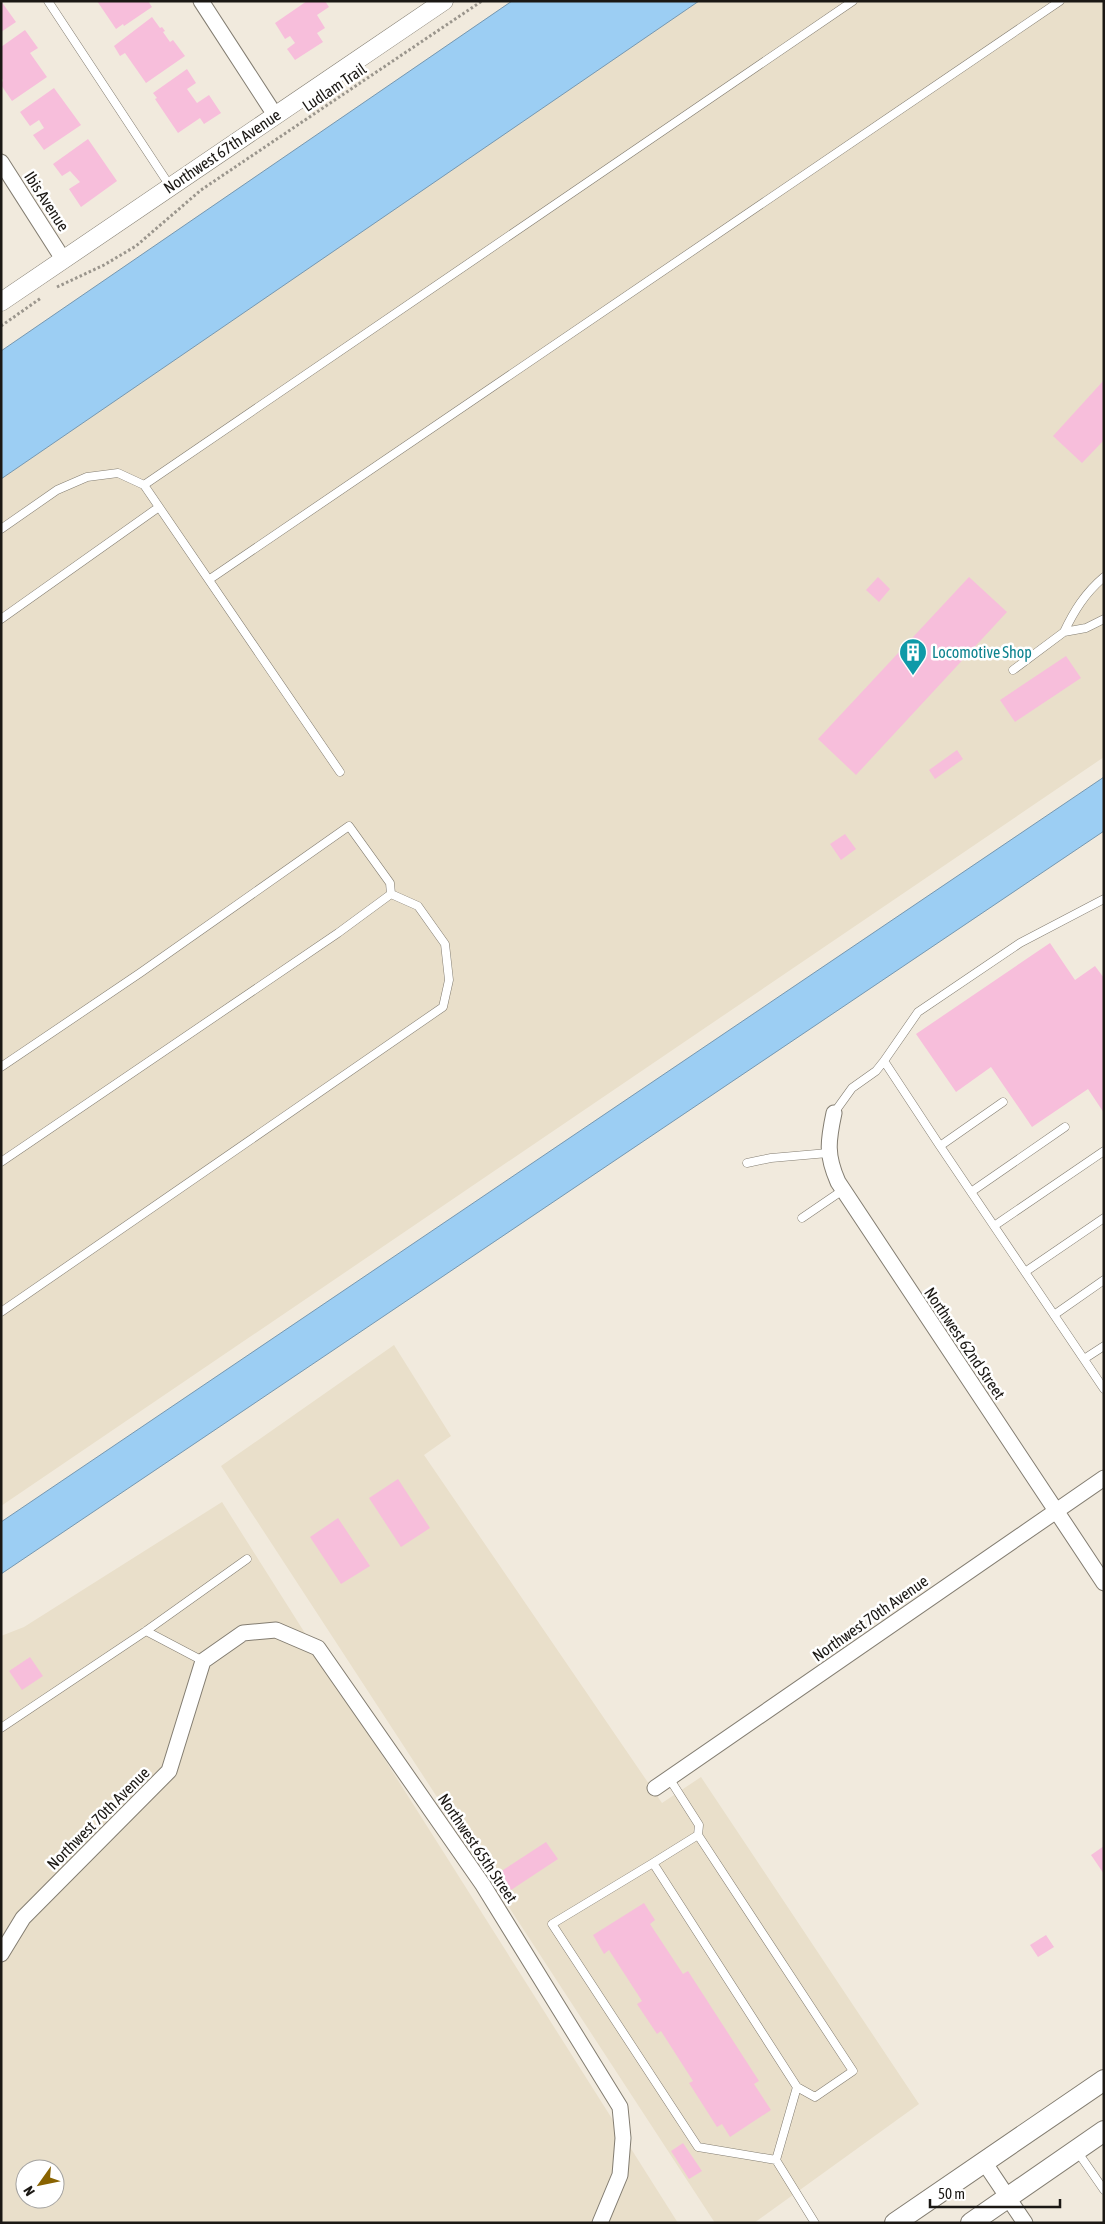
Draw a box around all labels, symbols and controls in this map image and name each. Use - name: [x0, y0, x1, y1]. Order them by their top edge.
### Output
- street label: Ludlam Trail: [299, 59, 370, 115]
- street label: Northwest 67th Avenue: [160, 105, 284, 197]
- street label: Ibis Avenue: [21, 168, 73, 234]
- building icon: Locomotive Shop: [898, 637, 928, 676]
- place label: Locomotive Shop: [932, 643, 1032, 662]
- street label: Northwest 62nd Street: [921, 1284, 1009, 1403]
- street label: Northwest 70th Avenue: [809, 1571, 931, 1665]
- street label: Northwest 70th Avenue: [43, 1763, 153, 1873]
- street label: Northwest 65th Street: [435, 1790, 521, 1906]
- north arrow: [15, 2159, 65, 2209]
- scale bar: [930, 2176, 1060, 2208]
- text: N: [20, 2183, 38, 2199]
- text: 50 m: [938, 2185, 965, 2202]

